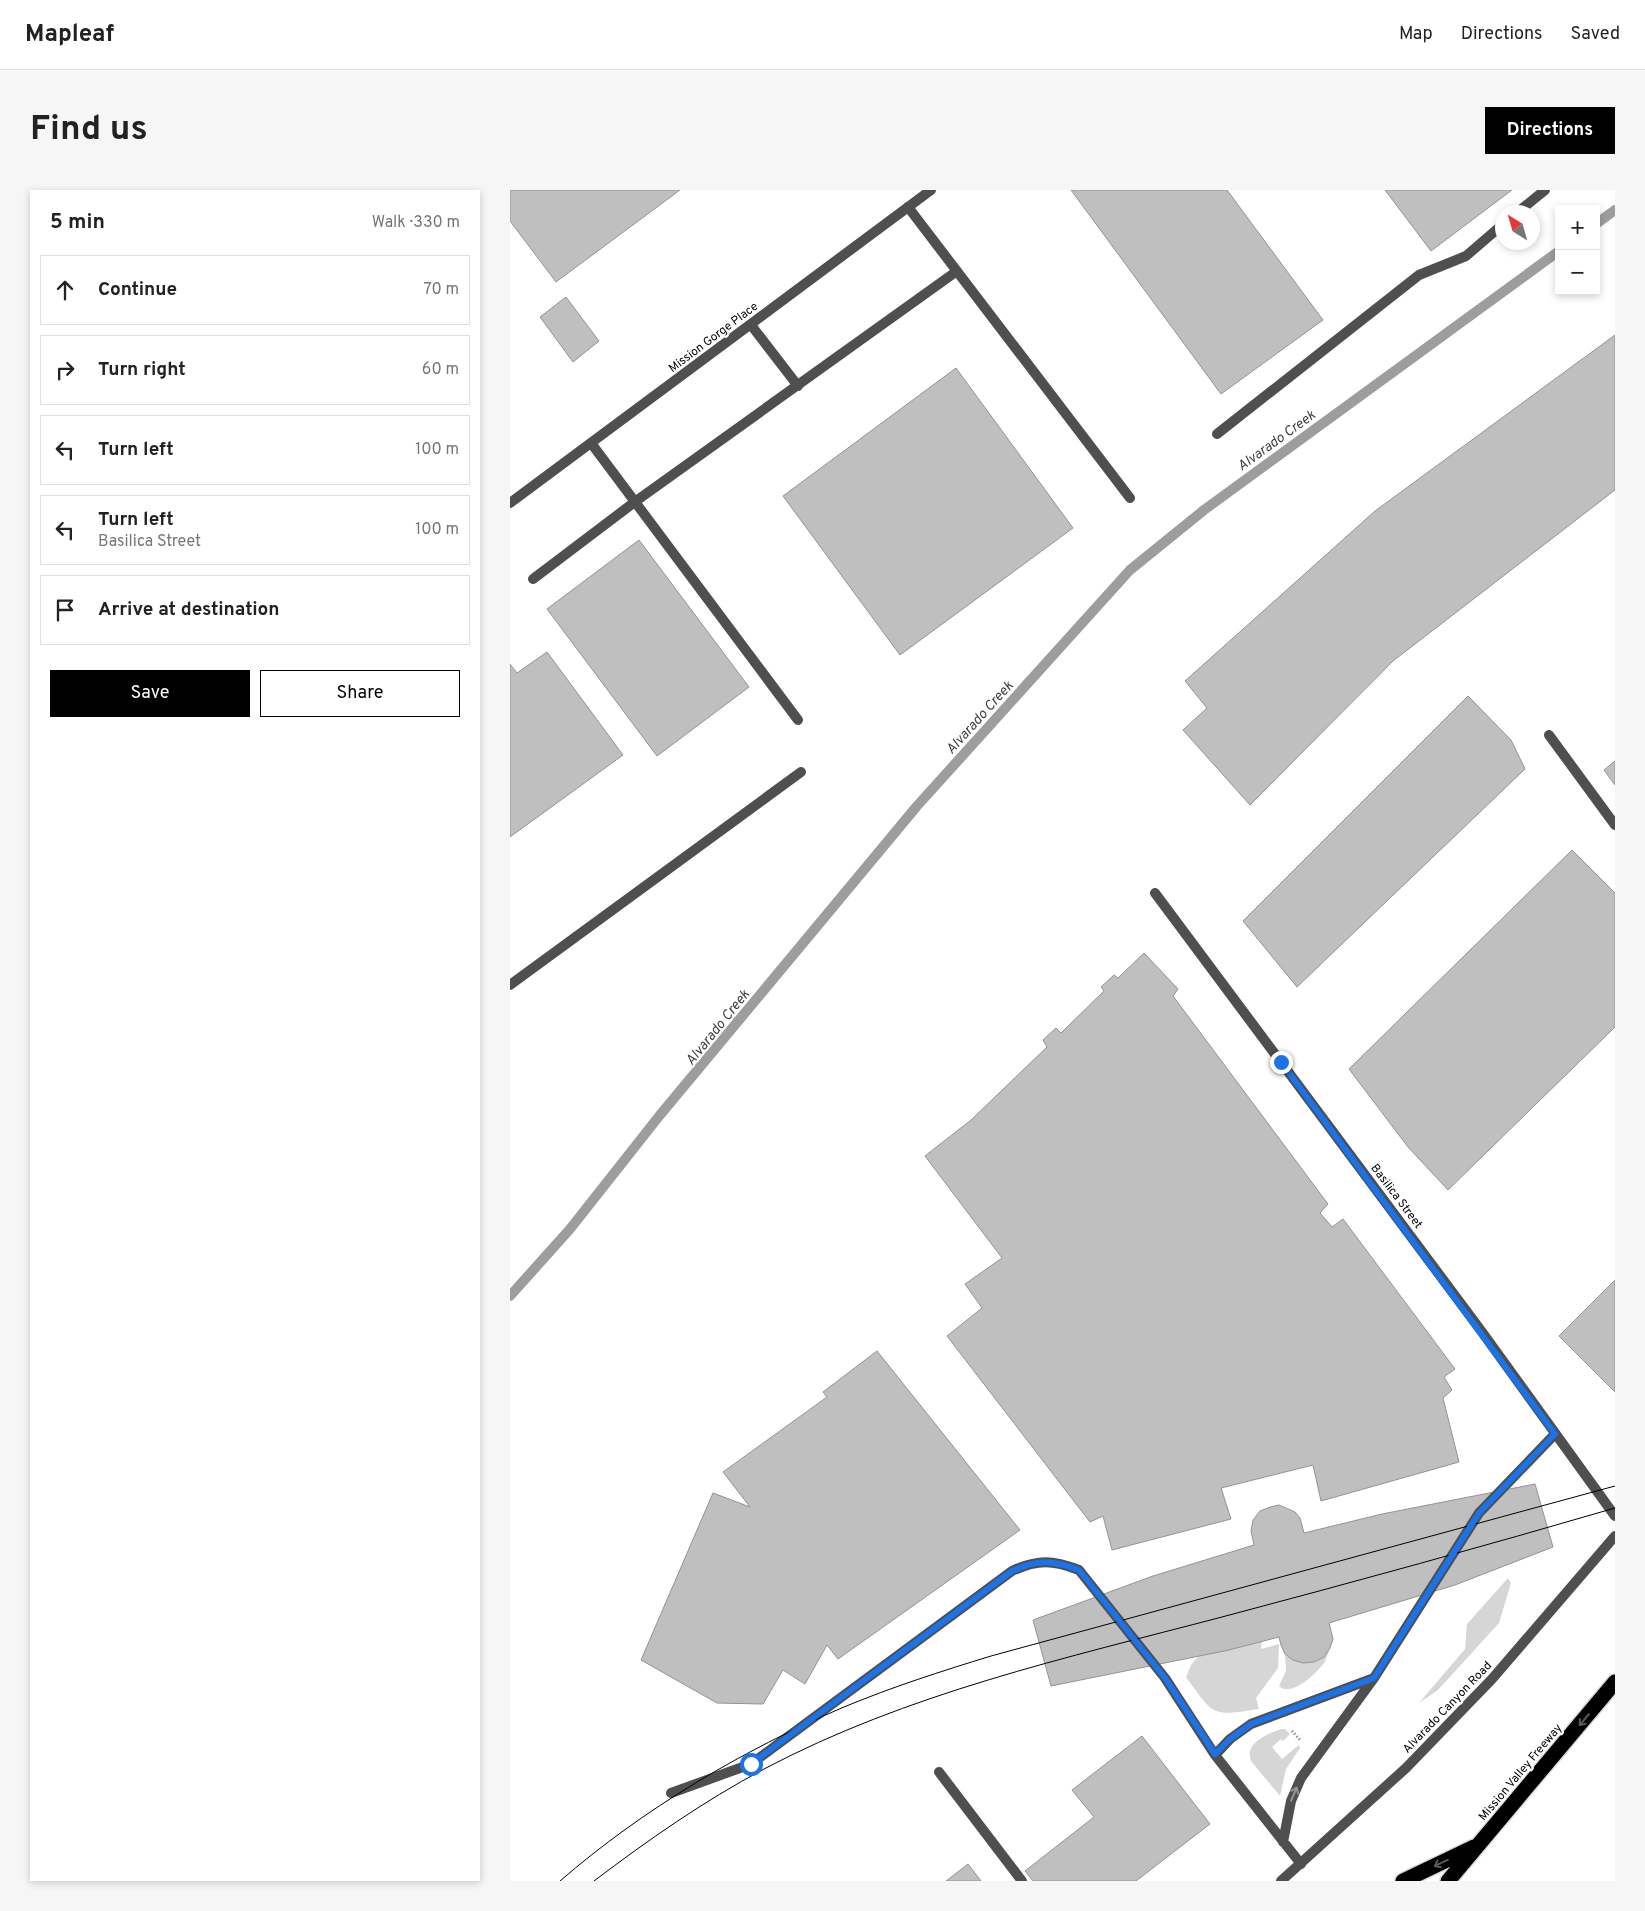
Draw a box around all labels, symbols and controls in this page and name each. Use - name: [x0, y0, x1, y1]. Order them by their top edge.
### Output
- text: Mapleaf: [25, 20, 114, 50]
- text: Map: [1399, 23, 1433, 46]
- text: Directions: [1461, 23, 1543, 46]
- text: Saved: [1571, 23, 1620, 46]
- button: Directions: [1485, 107, 1615, 154]
- text: Find us: [30, 108, 148, 152]
- north arrow: [1495, 205, 1540, 250]
- map controls: [1555, 205, 1600, 295]
- button: +: [1555, 205, 1600, 250]
- text: 5 min: [50, 209, 105, 236]
- text: Walk · 330 m: [372, 213, 460, 233]
- button: −: [1555, 250, 1600, 295]
- icon: ahead: [51, 276, 79, 304]
- text: Continue: [98, 278, 177, 302]
- text: 70 m: [424, 280, 459, 300]
- street label: Mission Gorge Place: [666, 299, 762, 377]
- icon: right: [51, 356, 79, 384]
- text: Turn right: [98, 358, 186, 382]
- text: 60 m: [422, 360, 459, 380]
- water label: Alvarado Creek: [1235, 407, 1320, 475]
- icon: left: [51, 436, 79, 464]
- text: Turn left: [98, 438, 174, 462]
- text: 100 m: [415, 440, 459, 460]
- text: Turn left: [98, 508, 174, 532]
- icon: left: [51, 516, 79, 544]
- text: 100 m: [415, 520, 459, 540]
- text: Basilica Street: [98, 532, 201, 552]
- icon: arrive: [51, 596, 79, 624]
- text: Arrive at destination: [98, 598, 279, 622]
- button: Save: [50, 670, 250, 717]
- button: Share: [260, 670, 460, 717]
- water label: Alvarado Creek: [943, 677, 1018, 758]
- water label: Alvarado Creek: [683, 986, 754, 1069]
- route end: [1270, 1051, 1293, 1074]
- street label: Basilica Street: [1367, 1161, 1426, 1232]
- street label: Alvarado Canyon Road: [1400, 1658, 1496, 1757]
- one-way arrow: [1578, 1713, 1589, 1726]
- street label: Mission Valley Freeway: [1475, 1721, 1566, 1825]
- route start: [740, 1753, 763, 1776]
- one-way arrow: [1290, 1787, 1299, 1802]
- one-way arrow: [1434, 1858, 1449, 1868]

